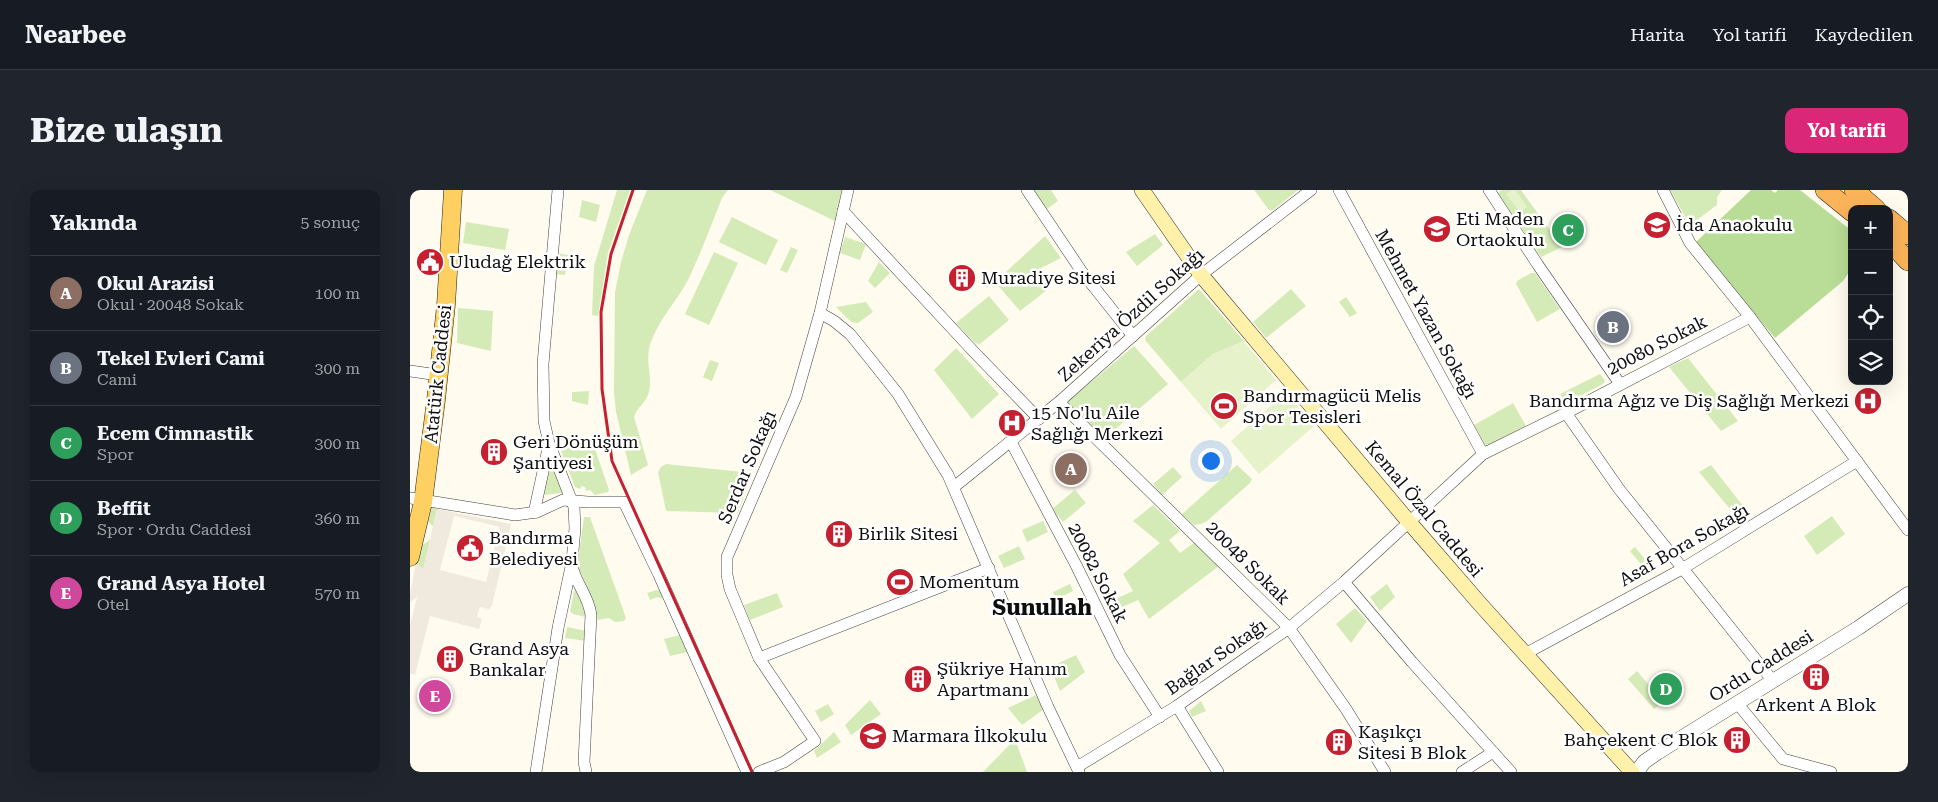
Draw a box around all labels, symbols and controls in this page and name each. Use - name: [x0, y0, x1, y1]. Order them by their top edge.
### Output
- text: Nearbee: [25, 21, 126, 49]
- text: Harita: [1630, 24, 1684, 45]
- text: Yol tarifi: [1712, 24, 1787, 45]
- text: Kaydedilen: [1815, 24, 1913, 45]
- button: Yol tarifi: [1785, 108, 1908, 153]
- text: Bize ulaşın: [30, 110, 223, 151]
- map controls: [1848, 205, 1893, 385]
- button: +: [1848, 205, 1893, 250]
- place label: Eti Maden Ortaokulu: [1456, 208, 1545, 250]
- school or university icon: İda Anaokulu: [1642, 210, 1672, 240]
- text: Yakında: [50, 211, 137, 235]
- pin: C: [1552, 211, 1584, 249]
- text: 5 sonuç: [301, 213, 360, 232]
- school or university icon: Eti Maden Ortaokulu: [1422, 214, 1452, 244]
- place label: İda Anaokulu: [1676, 214, 1793, 235]
- street label: Mehmet Yazan Sokağı: [1371, 226, 1482, 402]
- street label: Zekeriya Özdil Sokağı: [1054, 244, 1208, 386]
- public building icon: Uludağ Elektrik: [415, 247, 445, 277]
- button: −: [1848, 250, 1893, 295]
- place label: Uludağ Elektrik: [449, 251, 586, 272]
- building icon: Muradiye Sitesi: [947, 263, 977, 293]
- place label: Muradiye Sitesi: [981, 267, 1116, 288]
- text: Okul Arazisi: [97, 272, 214, 295]
- text: A: [60, 284, 72, 303]
- text: 100 m: [314, 284, 360, 303]
- text: Okul · 20048 Sokak: [97, 295, 244, 314]
- button: locate: [1848, 295, 1893, 340]
- street label: Atatürk Caddesi: [420, 303, 455, 444]
- pin: B: [1597, 308, 1629, 346]
- street label: 20080 Sokak: [1603, 310, 1710, 379]
- button: layers: [1848, 340, 1893, 385]
- text: Tekel Evleri Cami: [97, 347, 265, 370]
- text: B: [60, 359, 72, 378]
- text: 300 m: [314, 359, 360, 378]
- text: Cami: [97, 370, 137, 389]
- place label: Bandırmagücü Melis Spor Tesisleri: [1243, 385, 1421, 427]
- hospital icon: Bandırma Ağız ve Diş Sağlığı Merkezi: [1853, 386, 1883, 416]
- place label: Bandırma Ağız ve Diş Sağlığı Merkezi: [1529, 390, 1849, 411]
- sports icon: Bandırmagücü Melis Spor Tesisleri: [1209, 391, 1239, 421]
- place label: 15 No'lu Aile Sağlığı Merkezi: [1031, 402, 1163, 444]
- street label: Serdar Sokağı: [713, 407, 780, 527]
- hospital icon: 15 No'lu Aile Sağlığı Merkezi: [997, 408, 1027, 438]
- text: Ecem Cimnastik: [97, 422, 254, 445]
- place label: Geri Dönüşüm Şantiyesi: [513, 431, 639, 473]
- text: C: [60, 434, 72, 453]
- text: 300 m: [314, 434, 360, 453]
- street label: Kemal Özal Caddesi: [1361, 436, 1488, 581]
- building icon: Geri Dönüşüm Şantiyesi: [479, 437, 509, 467]
- text: Spor: [97, 445, 134, 464]
- your location: [1198, 448, 1224, 474]
- pin: A: [1055, 450, 1087, 488]
- text: Beffit: [97, 497, 151, 520]
- street label: Asaf Bora Sokağı: [1615, 499, 1753, 590]
- text: D: [60, 509, 72, 528]
- text: 360 m: [314, 509, 360, 528]
- street label: 20048 Sokak: [1202, 517, 1294, 609]
- building icon: Birlik Sitesi: [824, 519, 854, 549]
- street label: 20082 Sokak: [1064, 519, 1133, 626]
- text: Spor · Ordu Caddesi: [97, 520, 251, 539]
- place label: Birlik Sitesi: [858, 523, 958, 544]
- place label: Bandırma Belediyesi: [489, 527, 578, 569]
- public building icon: Bandırma Belediyesi: [455, 533, 485, 563]
- sports icon: Momentum: [885, 567, 915, 597]
- place label: Momentum: [919, 571, 1019, 592]
- text: Grand Asya Hotel: [97, 572, 265, 595]
- text: E: [61, 584, 71, 603]
- text: 570 m: [314, 584, 360, 603]
- text: Otel: [97, 595, 129, 614]
- district label: Sunullah: [992, 595, 1092, 620]
- street label: Bağlar Sokağı: [1161, 614, 1270, 699]
- street label: Ordu Caddesi: [1705, 625, 1817, 706]
- place label: Grand Asya Bankalar: [469, 638, 569, 680]
- building icon: Grand Asya Bankalar: [435, 644, 465, 674]
- place label: Şükriye Hanım Apartmanı: [937, 658, 1067, 700]
- building icon: Arkent A Blok: [1801, 662, 1831, 692]
- building icon: Şükriye Hanım Apartmanı: [903, 664, 933, 694]
- pin: D: [1650, 670, 1682, 708]
- pin: E: [419, 677, 451, 715]
- place label: Arkent A Blok: [1756, 694, 1876, 715]
- school or university icon: Marmara İlkokulu: [858, 721, 888, 751]
- place label: Kaşıkçı Sitesi B Blok: [1358, 721, 1467, 763]
- place label: Marmara İlkokulu: [892, 725, 1047, 746]
- building icon: Bahçekent C Blok: [1722, 725, 1752, 755]
- building icon: Kaşıkçı Sitesi B Blok: [1324, 727, 1354, 757]
- place label: Bahçekent C Blok: [1564, 729, 1718, 750]

